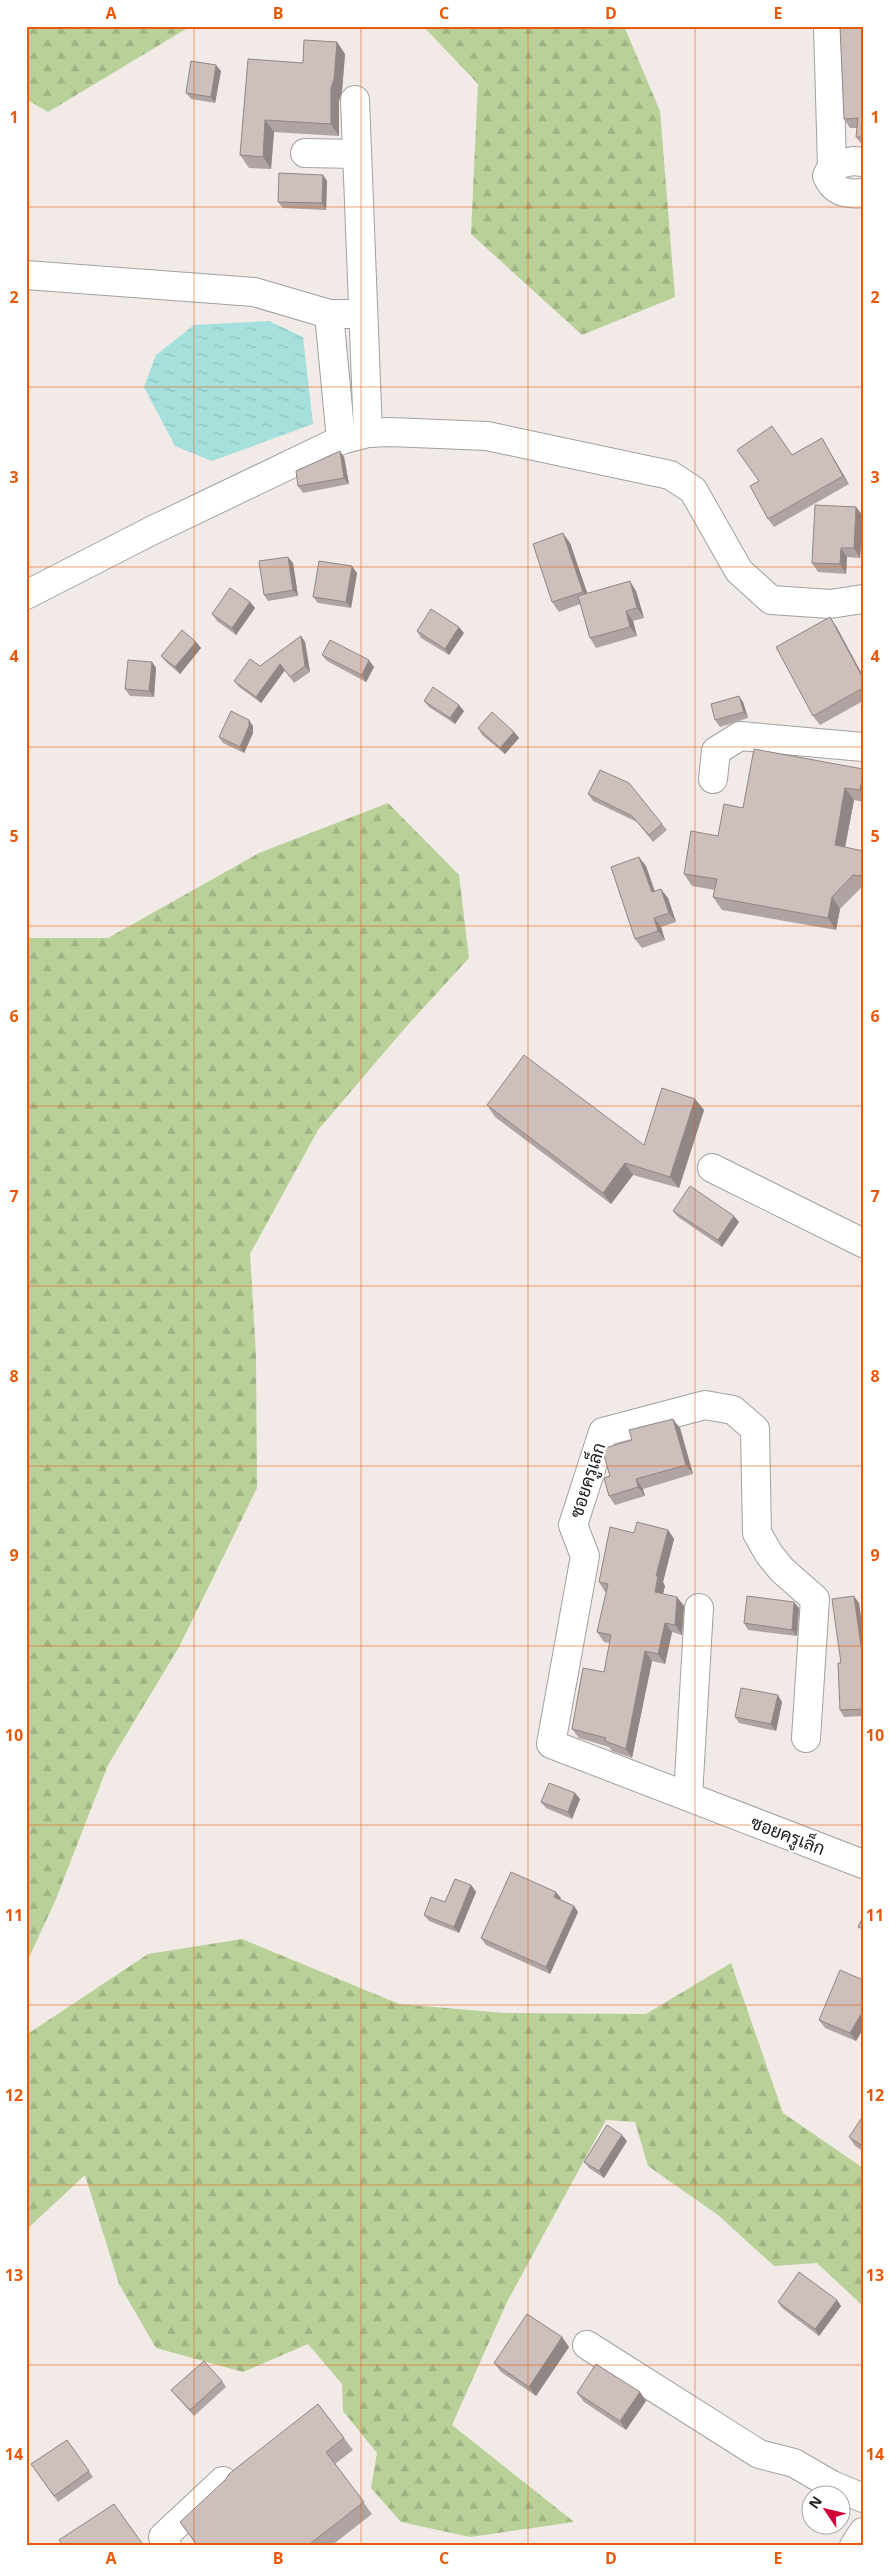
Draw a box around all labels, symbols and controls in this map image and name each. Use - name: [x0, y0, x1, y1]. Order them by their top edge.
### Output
- text: A: [105, 2, 117, 24]
- text: B: [273, 2, 283, 24]
- text: C: [439, 2, 449, 24]
- text: D: [605, 2, 617, 24]
- text: E: [774, 2, 783, 24]
- text: 1: [9, 106, 19, 128]
- text: 1: [870, 106, 880, 128]
- text: 2: [9, 286, 19, 308]
- text: 2: [870, 286, 880, 308]
- text: 3: [9, 466, 19, 488]
- text: 3: [870, 466, 880, 488]
- text: 4: [9, 645, 19, 667]
- text: 4: [870, 645, 880, 667]
- text: 5: [9, 825, 19, 847]
- text: 5: [870, 825, 880, 847]
- text: 6: [9, 1005, 19, 1027]
- text: 6: [870, 1005, 880, 1027]
- text: 7: [9, 1185, 19, 1207]
- text: 7: [870, 1185, 880, 1207]
- text: 8: [9, 1365, 19, 1387]
- text: 8: [870, 1365, 880, 1387]
- street label: ซอยครูเล็ก: [563, 1439, 612, 1521]
- text: 9: [9, 1544, 19, 1566]
- text: 9: [870, 1544, 880, 1566]
- text: 10: [5, 1724, 23, 1746]
- text: 10: [866, 1724, 884, 1746]
- street label: ซอยครูเล็ก: [747, 1809, 829, 1862]
- text: 11: [5, 1904, 23, 1926]
- text: 11: [866, 1904, 884, 1926]
- text: 12: [5, 2084, 23, 2106]
- text: 12: [866, 2084, 884, 2106]
- text: 13: [5, 2264, 23, 2286]
- text: 13: [866, 2264, 884, 2286]
- text: 14: [5, 2443, 23, 2465]
- text: 14: [866, 2443, 884, 2465]
- north arrow: [802, 2484, 852, 2534]
- text: N: [804, 2492, 826, 2512]
- text: A: [105, 2547, 117, 2569]
- text: B: [273, 2547, 283, 2569]
- text: C: [439, 2547, 449, 2569]
- text: D: [605, 2547, 617, 2569]
- text: E: [774, 2547, 783, 2569]

